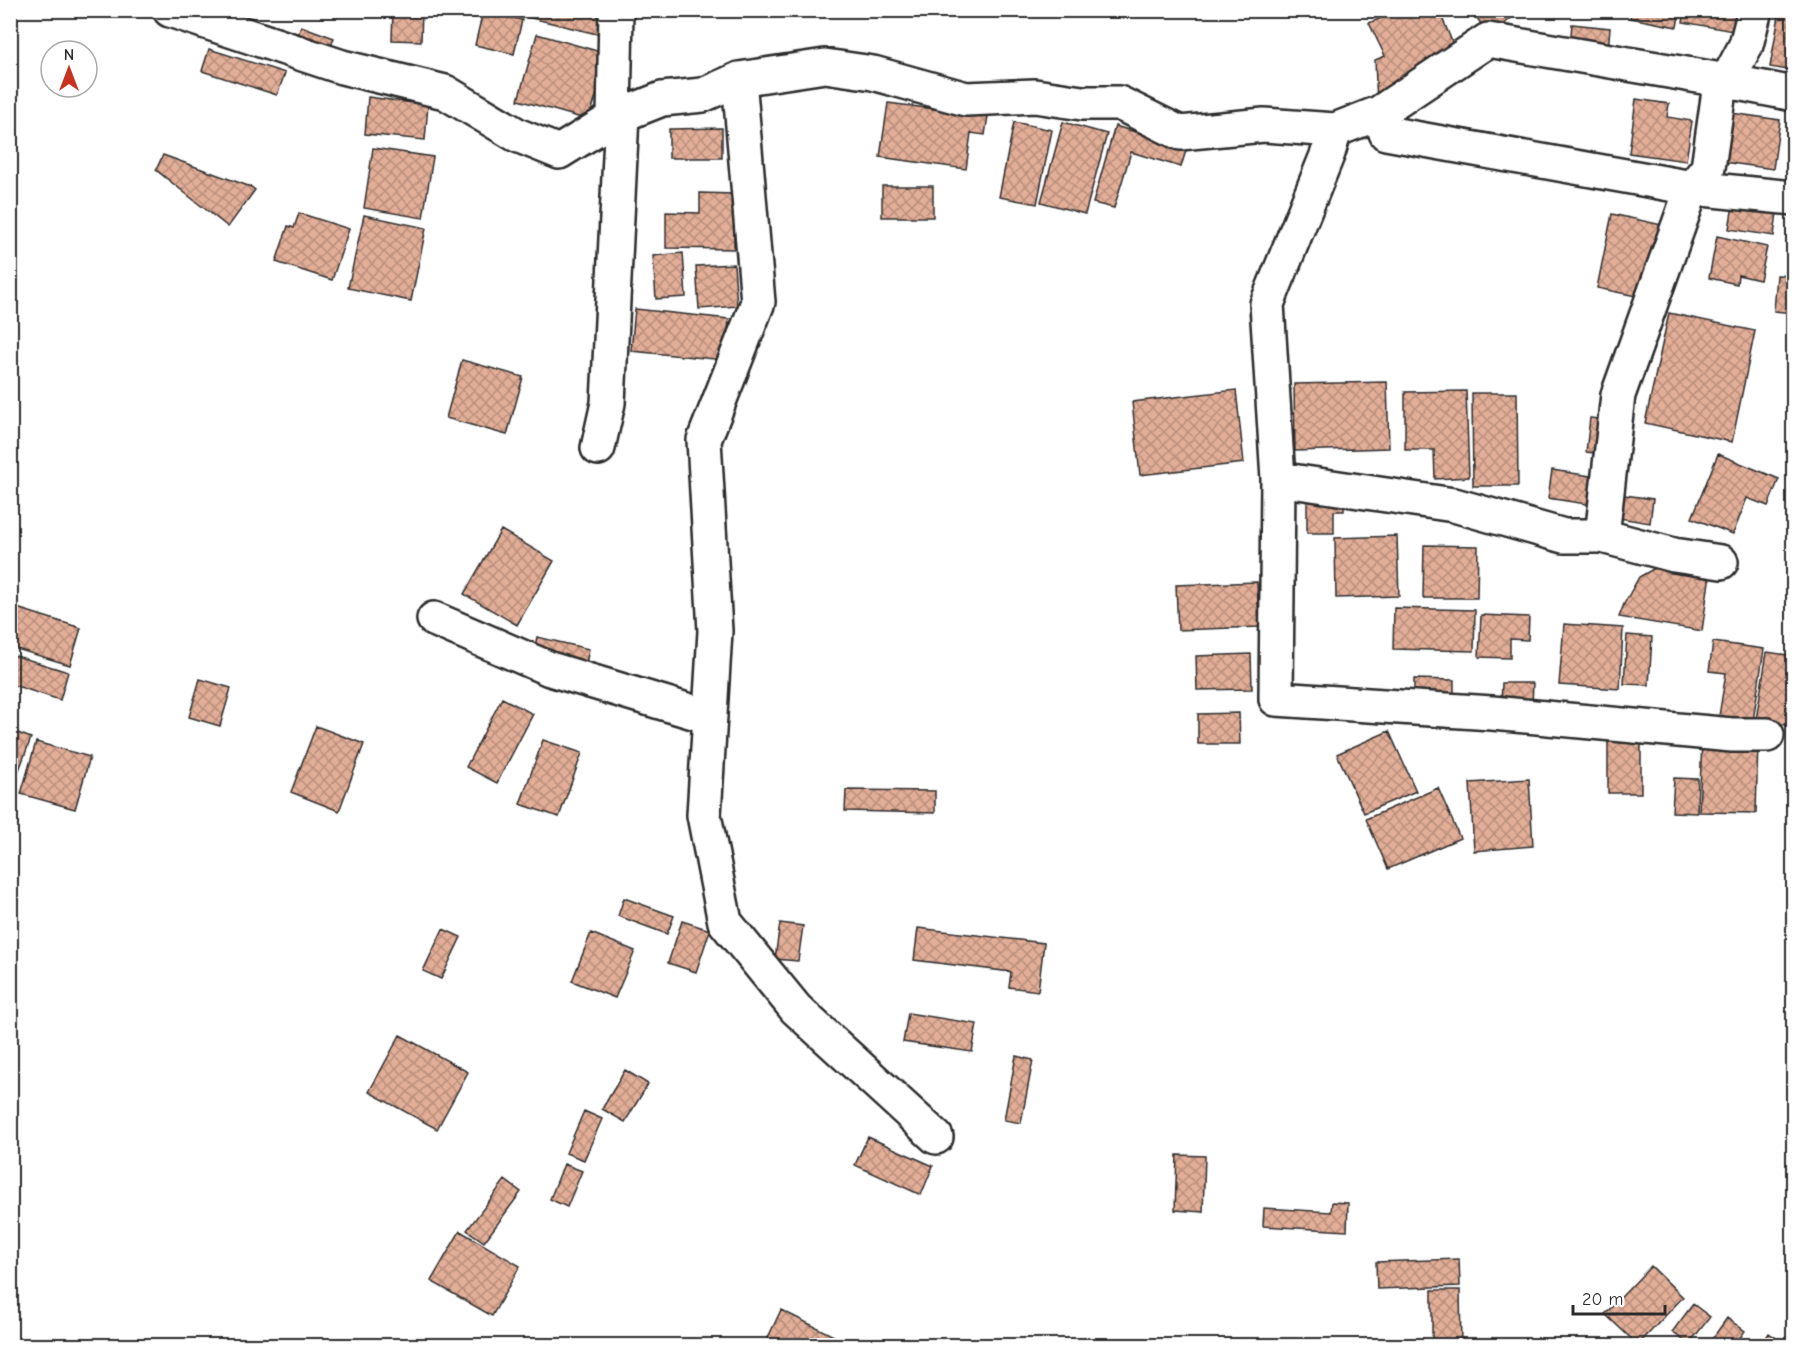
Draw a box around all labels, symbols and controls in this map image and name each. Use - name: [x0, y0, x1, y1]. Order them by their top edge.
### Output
- north arrow: [39, 39, 99, 99]
- text: N: [64, 46, 74, 64]
- scale bar: [1573, 1278, 1664, 1316]
- text: 20 m: [1582, 1289, 1623, 1310]

